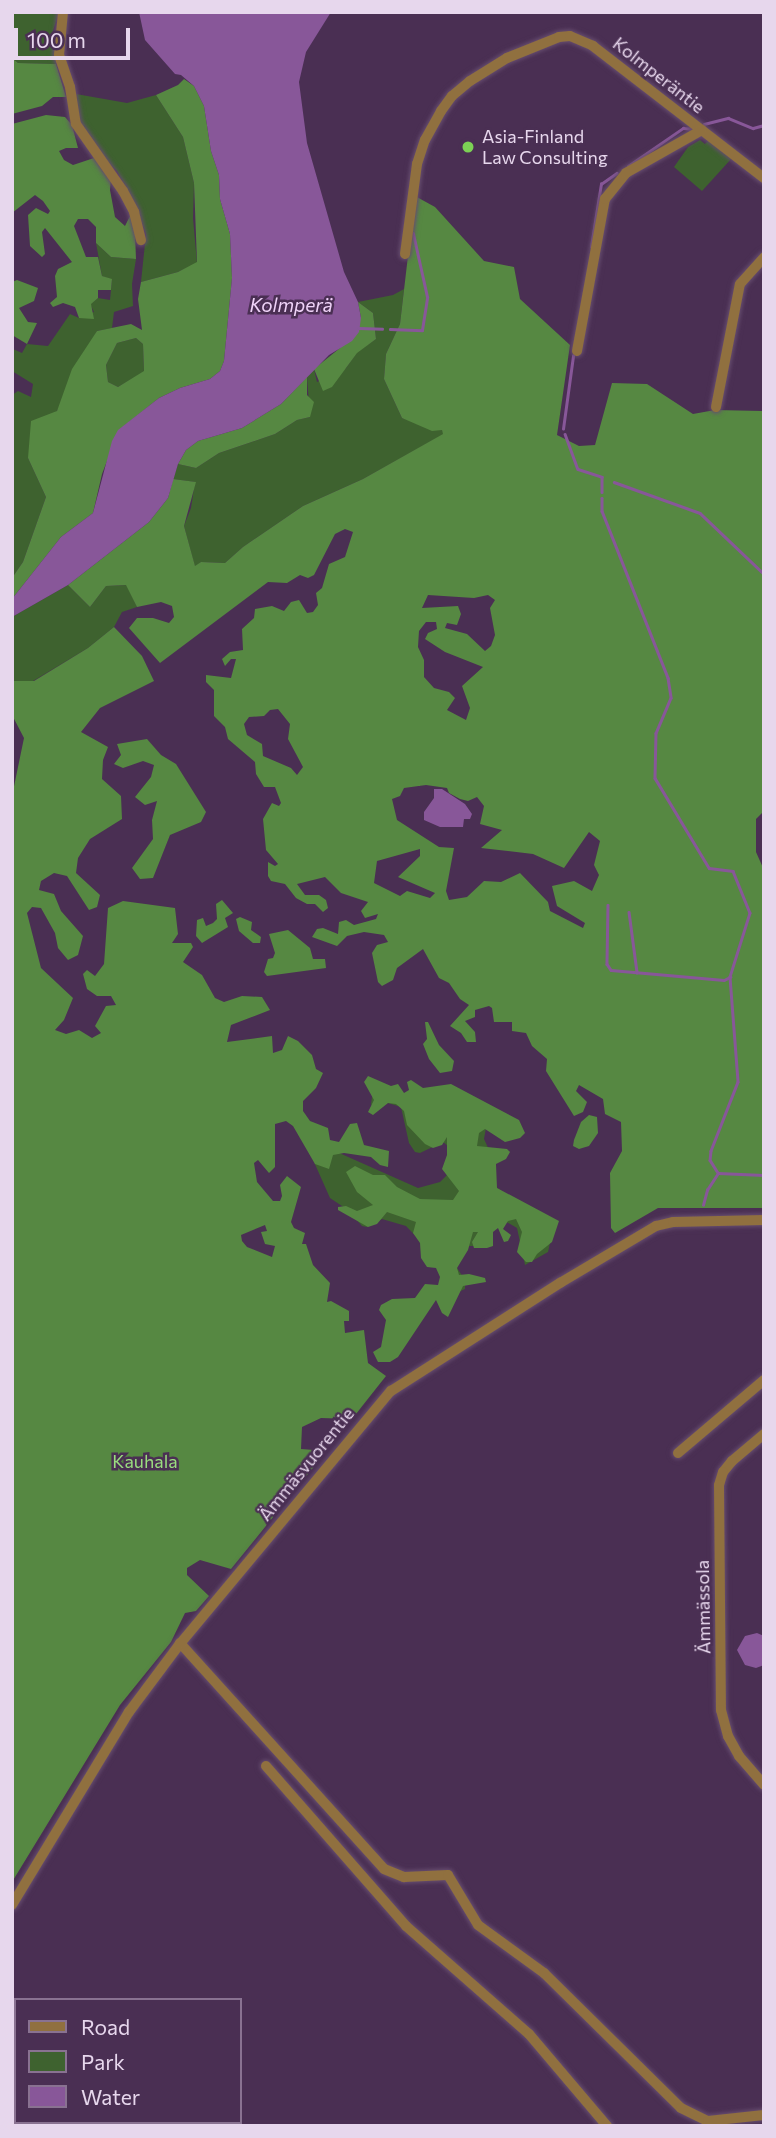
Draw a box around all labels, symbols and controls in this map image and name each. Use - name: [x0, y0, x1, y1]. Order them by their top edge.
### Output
- scale bar: [18, 14, 133, 58]
- text: 100 m: [27, 27, 86, 52]
- street label: Kolmperäntie: [609, 32, 709, 118]
- place label: Asia-Finland Law Consulting: [482, 126, 608, 168]
- marker: Asia-Finland Law Consulting: [460, 139, 476, 155]
- water label: Kolmperä: [249, 294, 333, 316]
- street label: Ämmäsvuorentie: [254, 1403, 358, 1525]
- park label: Kauhala: [112, 1450, 178, 1472]
- street label: Ämmässola: [691, 1560, 715, 1654]
- legend: [14, 1998, 242, 2124]
- text: Road: [81, 2014, 130, 2039]
- text: Park: [81, 2049, 125, 2074]
- text: Water: [81, 2084, 140, 2109]

